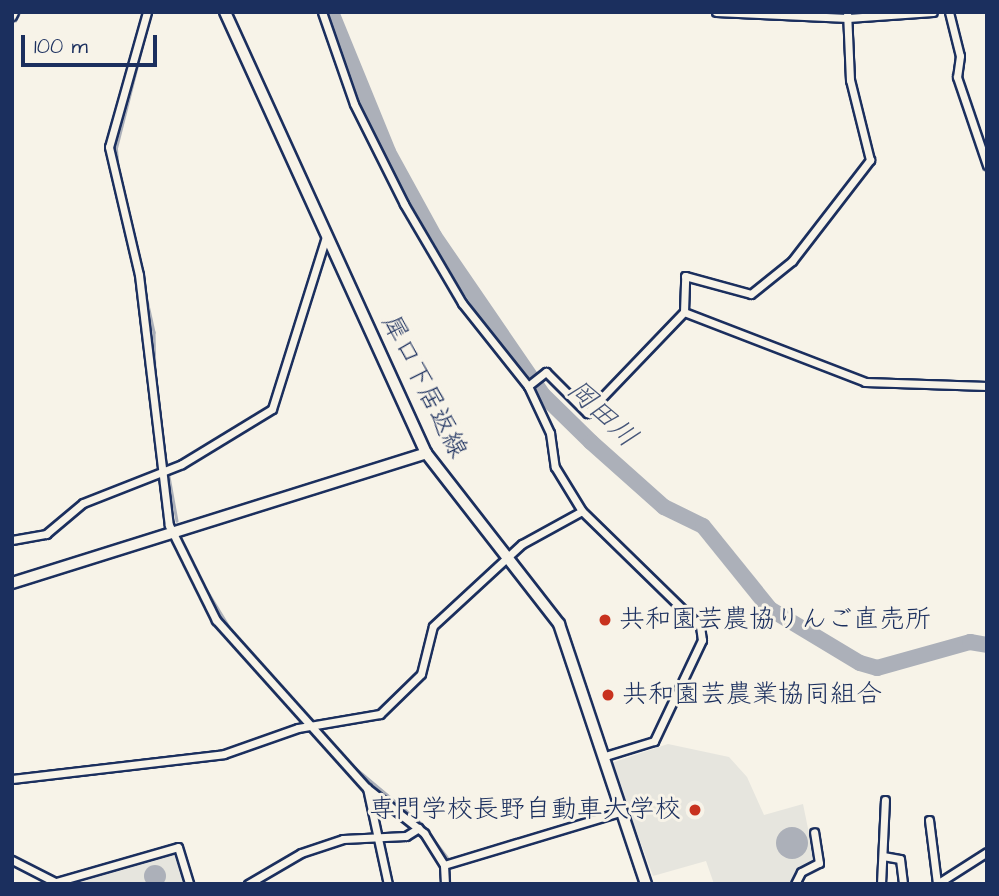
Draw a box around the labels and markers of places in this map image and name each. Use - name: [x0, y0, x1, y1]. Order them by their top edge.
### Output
- place label: 共和園芸農協りんご直売所: [619, 604, 931, 636]
- marker: 共和園芸農協りんご直売所: [597, 612, 613, 628]
- place label: 共和園芸農業協同組合: [622, 679, 882, 711]
- marker: 共和園芸農業協同組合: [600, 687, 616, 703]
- place label: 専門学校長野自動車大学校: [369, 794, 681, 826]
- marker: 専門学校長野自動車大学校: [687, 802, 703, 818]

